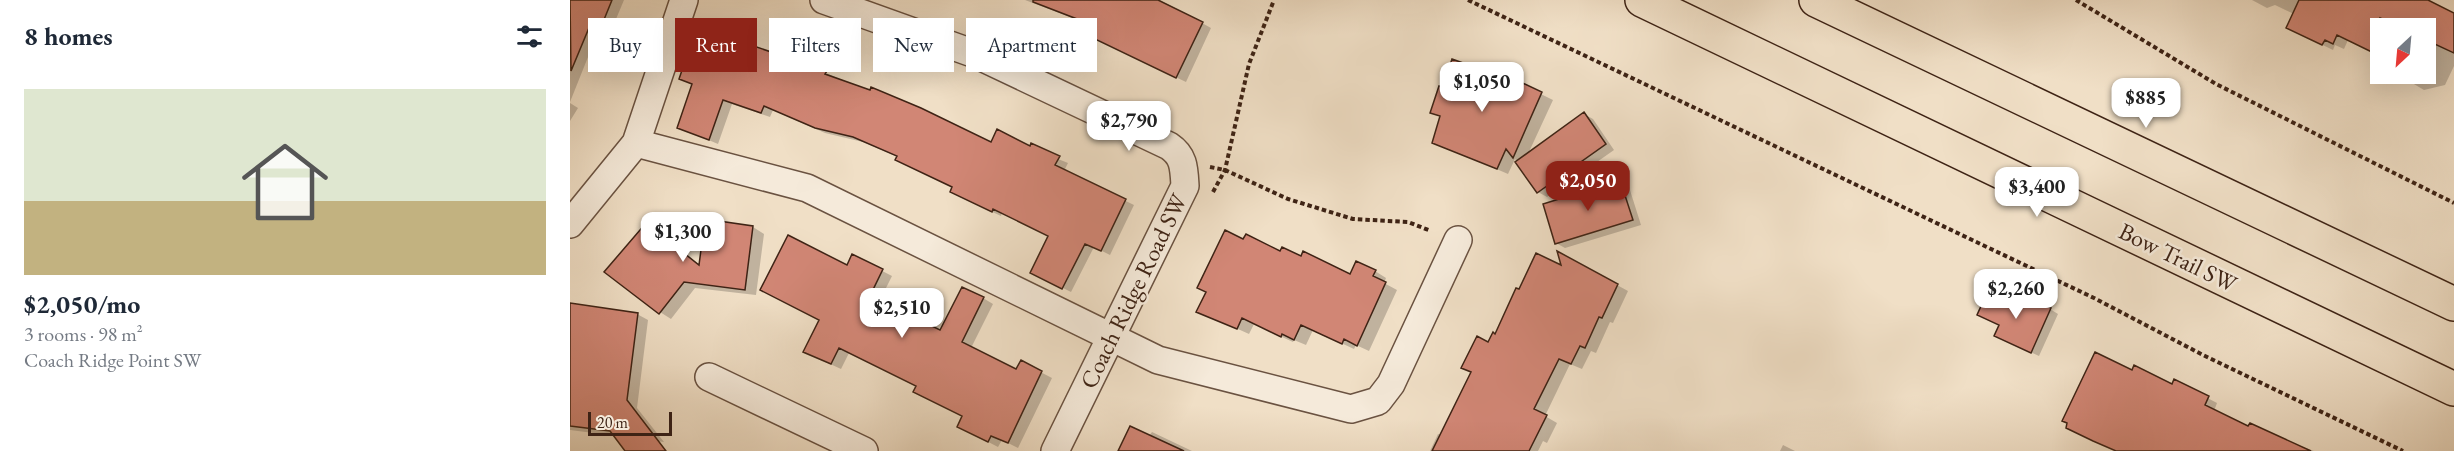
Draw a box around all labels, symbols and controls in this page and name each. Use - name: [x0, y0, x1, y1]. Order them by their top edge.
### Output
- chip: Buy: [588, 18, 663, 72]
- chip: Rent: [675, 18, 757, 72]
- chip: Filters: [769, 18, 861, 72]
- chip: New: [873, 18, 954, 72]
- chip: Apartment: [966, 18, 1097, 72]
- north arrow: [2370, 18, 2436, 84]
- map controls: [2370, 18, 2436, 84]
- text: 8 homes: [24, 19, 113, 53]
- icon: filters: [513, 20, 546, 53]
- pin: $1,050: [1433, 62, 1531, 113]
- text: $1,050: [1454, 68, 1510, 94]
- pin: $885: [2110, 78, 2182, 129]
- text: $885: [2126, 84, 2166, 110]
- pin: $2,790: [1080, 101, 1178, 152]
- text: $2,790: [1101, 107, 1157, 133]
- icon: home: [231, 128, 339, 236]
- pin: $2,050: [1539, 161, 1637, 212]
- text: $2,050: [1560, 167, 1616, 193]
- pin: $3,400: [1988, 167, 2086, 218]
- text: $3,400: [2009, 173, 2065, 199]
- street label: Coach Ridge Road SW: [1072, 188, 1194, 393]
- pin: $1,300: [634, 212, 732, 263]
- street label: Bow Trail SW: [2114, 215, 2243, 299]
- text: $1,300: [655, 218, 711, 244]
- pin: $2,260: [1967, 269, 2065, 320]
- text: $2,260: [1988, 275, 2044, 301]
- text: $2,050/mo: [24, 287, 140, 321]
- pin: $2,510: [853, 288, 951, 339]
- text: $2,510: [874, 294, 930, 320]
- text: 3 rooms · 98 m²: [24, 321, 143, 347]
- text: Coach Ridge Point SW: [24, 347, 201, 373]
- scale bar: [588, 409, 672, 436]
- text: 20 m: [597, 412, 628, 433]

